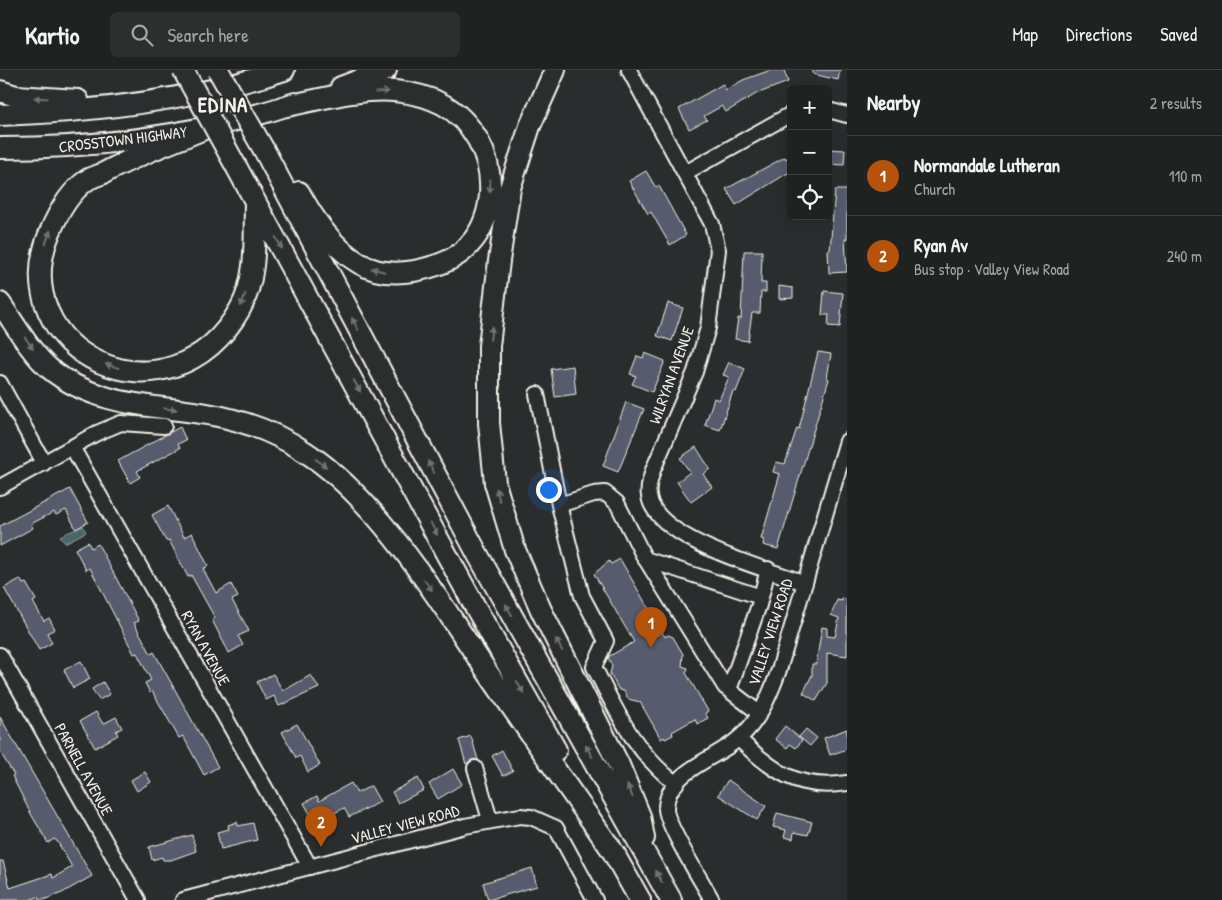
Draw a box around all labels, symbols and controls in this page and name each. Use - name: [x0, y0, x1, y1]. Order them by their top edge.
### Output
- search box: [110, 12, 460, 57]
- text: Kartio: [25, 19, 80, 51]
- icon: search: [128, 21, 156, 49]
- text: Search here: [168, 22, 249, 48]
- text: Map: [1013, 22, 1038, 47]
- text: Directions: [1066, 22, 1132, 47]
- text: Saved: [1160, 22, 1197, 47]
- map controls: [787, 85, 832, 220]
- button: +: [787, 85, 832, 130]
- one-way arrow: [375, 87, 391, 95]
- text: Nearby: [867, 88, 920, 117]
- district label: EDINA: [198, 90, 248, 119]
- text: 2 results: [1150, 92, 1202, 114]
- one-way arrow: [33, 94, 49, 102]
- street label: CROSSTOWN HIGHWAY: [58, 120, 188, 158]
- button: −: [787, 130, 832, 175]
- text: Normandale Lutheran: [914, 152, 1060, 178]
- text: 1: [880, 165, 886, 187]
- text: 110 m: [1169, 165, 1202, 187]
- button: locate: [787, 175, 832, 220]
- one-way arrow: [486, 178, 494, 194]
- text: Church: [914, 178, 955, 200]
- one-way arrow: [45, 230, 52, 245]
- text: Ryan Av: [914, 232, 968, 258]
- one-way arrow: [275, 236, 283, 250]
- text: 2: [879, 245, 887, 267]
- text: 240 m: [1167, 245, 1202, 267]
- text: Bus stop · Valley View Road: [914, 258, 1069, 280]
- one-way arrow: [370, 265, 385, 273]
- one-way arrow: [239, 293, 247, 308]
- one-way arrow: [351, 316, 359, 331]
- street label: WILRYAN AVENUE: [643, 323, 699, 427]
- one-way arrow: [487, 325, 495, 341]
- one-way arrow: [24, 336, 34, 350]
- one-way arrow: [105, 362, 120, 370]
- one-way arrow: [352, 379, 361, 393]
- one-way arrow: [163, 405, 179, 413]
- one-way arrow: [314, 458, 328, 468]
- one-way arrow: [427, 460, 436, 474]
- your location: [536, 477, 562, 503]
- one-way arrow: [494, 488, 502, 503]
- one-way arrow: [430, 522, 438, 536]
- street label: VALLEY VIEW ROAD: [742, 575, 798, 688]
- one-way arrow: [423, 578, 433, 592]
- one-way arrow: [505, 602, 513, 617]
- street label: RYAN AVENUE: [176, 607, 236, 689]
- pin: 1: [635, 607, 667, 648]
- one-way arrow: [555, 638, 563, 652]
- one-way arrow: [516, 680, 525, 693]
- street label: PARNELL AVENUE: [50, 719, 118, 819]
- one-way arrow: [584, 745, 593, 758]
- one-way arrow: [625, 784, 633, 798]
- street label: VALLEY VIEW ROAD: [348, 799, 462, 849]
- pin: 2: [305, 806, 337, 847]
- one-way arrow: [655, 870, 663, 885]

